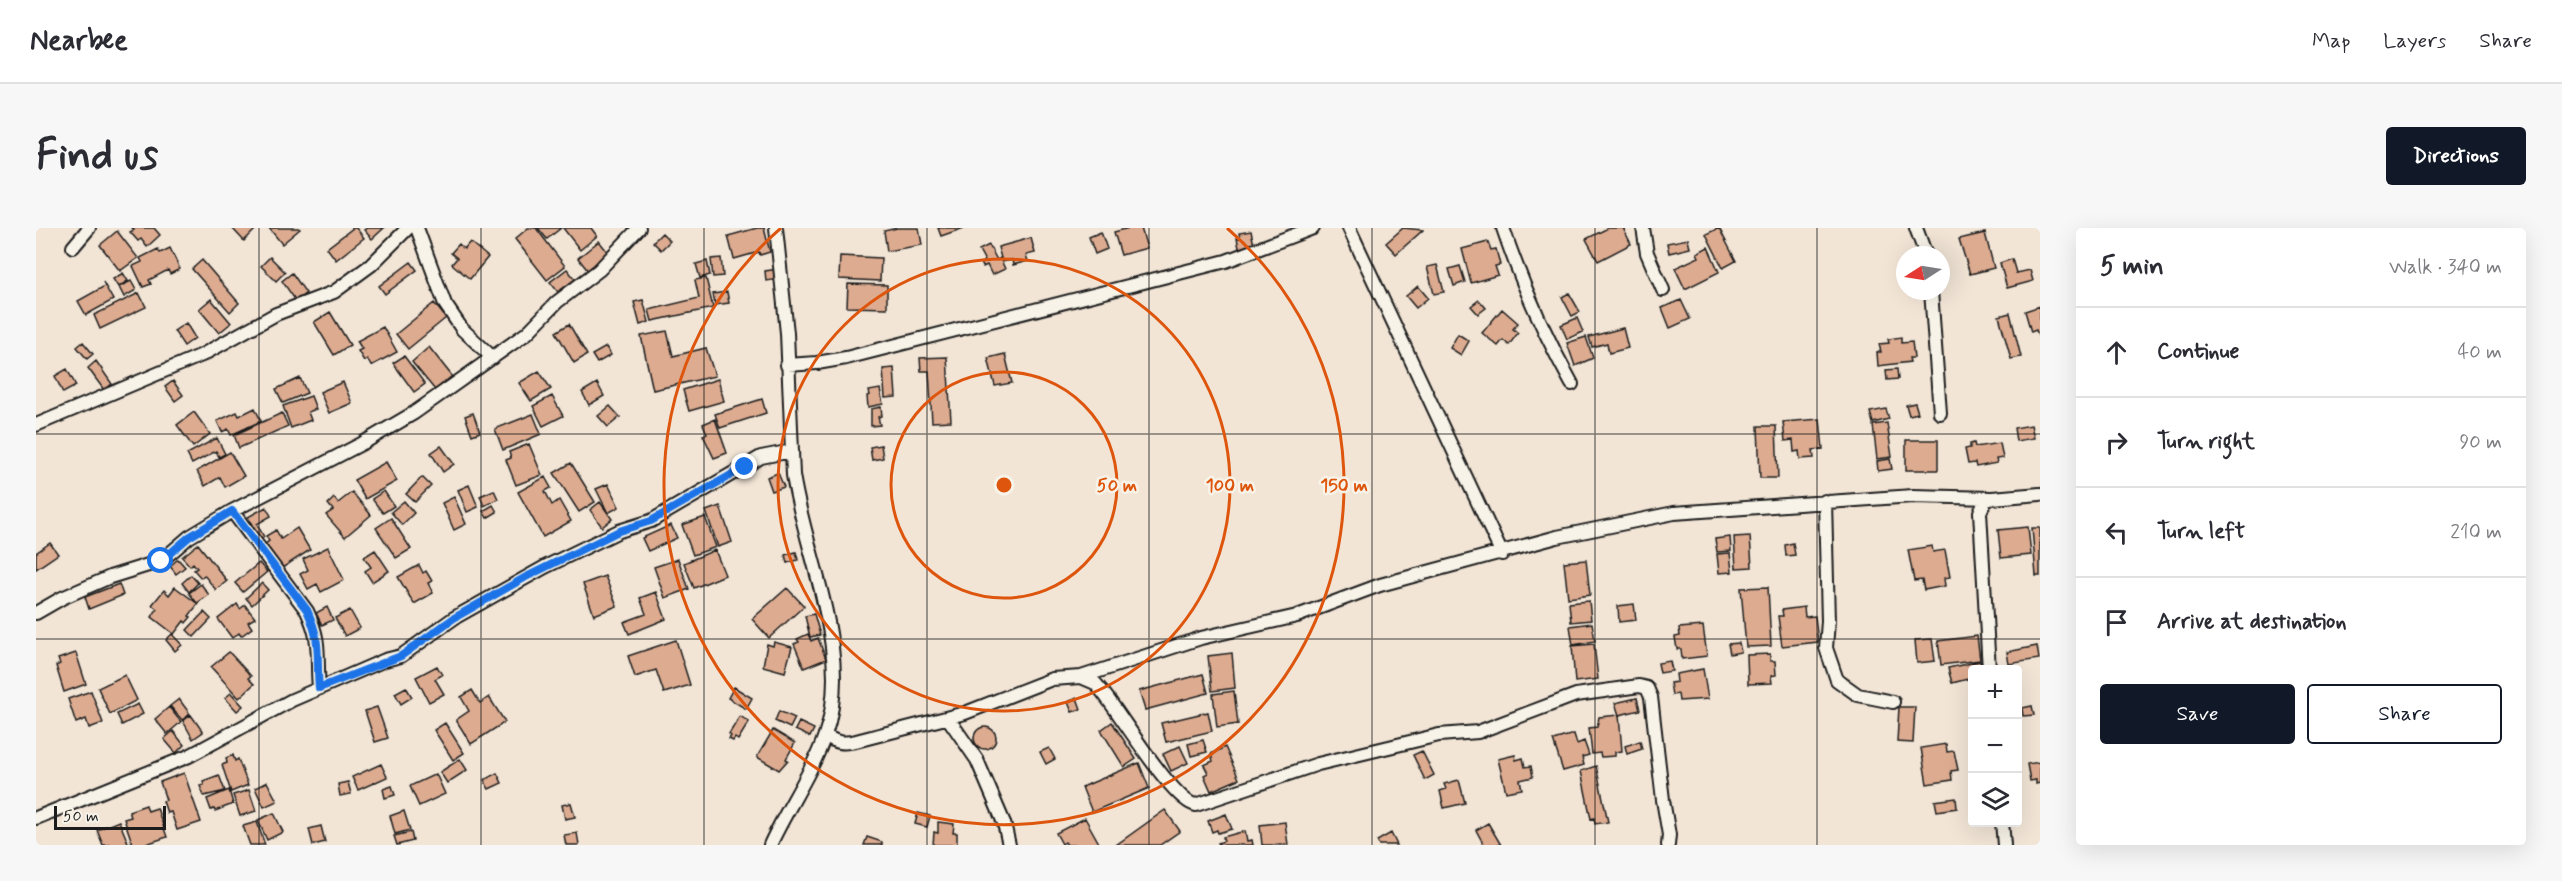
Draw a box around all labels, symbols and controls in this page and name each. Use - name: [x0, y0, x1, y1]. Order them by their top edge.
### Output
- text: Nearbee: [30, 23, 128, 60]
- text: Map: [2312, 27, 2350, 55]
- text: Layers: [2383, 27, 2446, 55]
- text: Share: [2479, 27, 2532, 55]
- button: Directions: [2386, 127, 2526, 185]
- text: Find us: [36, 129, 158, 184]
- north arrow: [1896, 246, 1950, 300]
- text: 5 min: [2100, 250, 2164, 284]
- text: Walk · 340 m: [2389, 254, 2502, 281]
- icon: ahead: [2100, 336, 2133, 369]
- text: Continue: [2157, 338, 2239, 366]
- text: 40 m: [2458, 339, 2502, 366]
- icon: right: [2100, 426, 2133, 459]
- text: Turn right: [2157, 428, 2255, 456]
- text: 90 m: [2459, 429, 2502, 456]
- route end: [731, 453, 757, 479]
- text: 50 m: [1097, 474, 1137, 498]
- text: 100 m: [1206, 474, 1254, 498]
- text: 150 m: [1320, 474, 1368, 498]
- centre of rings: [994, 475, 1014, 495]
- icon: left: [2100, 516, 2133, 549]
- text: Turn left: [2157, 518, 2245, 546]
- text: 210 m: [2450, 519, 2502, 546]
- route start: [147, 547, 173, 573]
- icon: arrive: [2100, 606, 2133, 639]
- text: Arrive at destination: [2157, 608, 2347, 636]
- map controls: [1968, 665, 2022, 827]
- button: +: [1968, 665, 2022, 719]
- button: Save: [2100, 684, 2295, 744]
- button: Share: [2307, 684, 2502, 744]
- button: −: [1968, 719, 2022, 773]
- button: layers: [1968, 773, 2022, 827]
- scale bar: [54, 803, 166, 830]
- text: 50 m: [63, 806, 99, 827]

